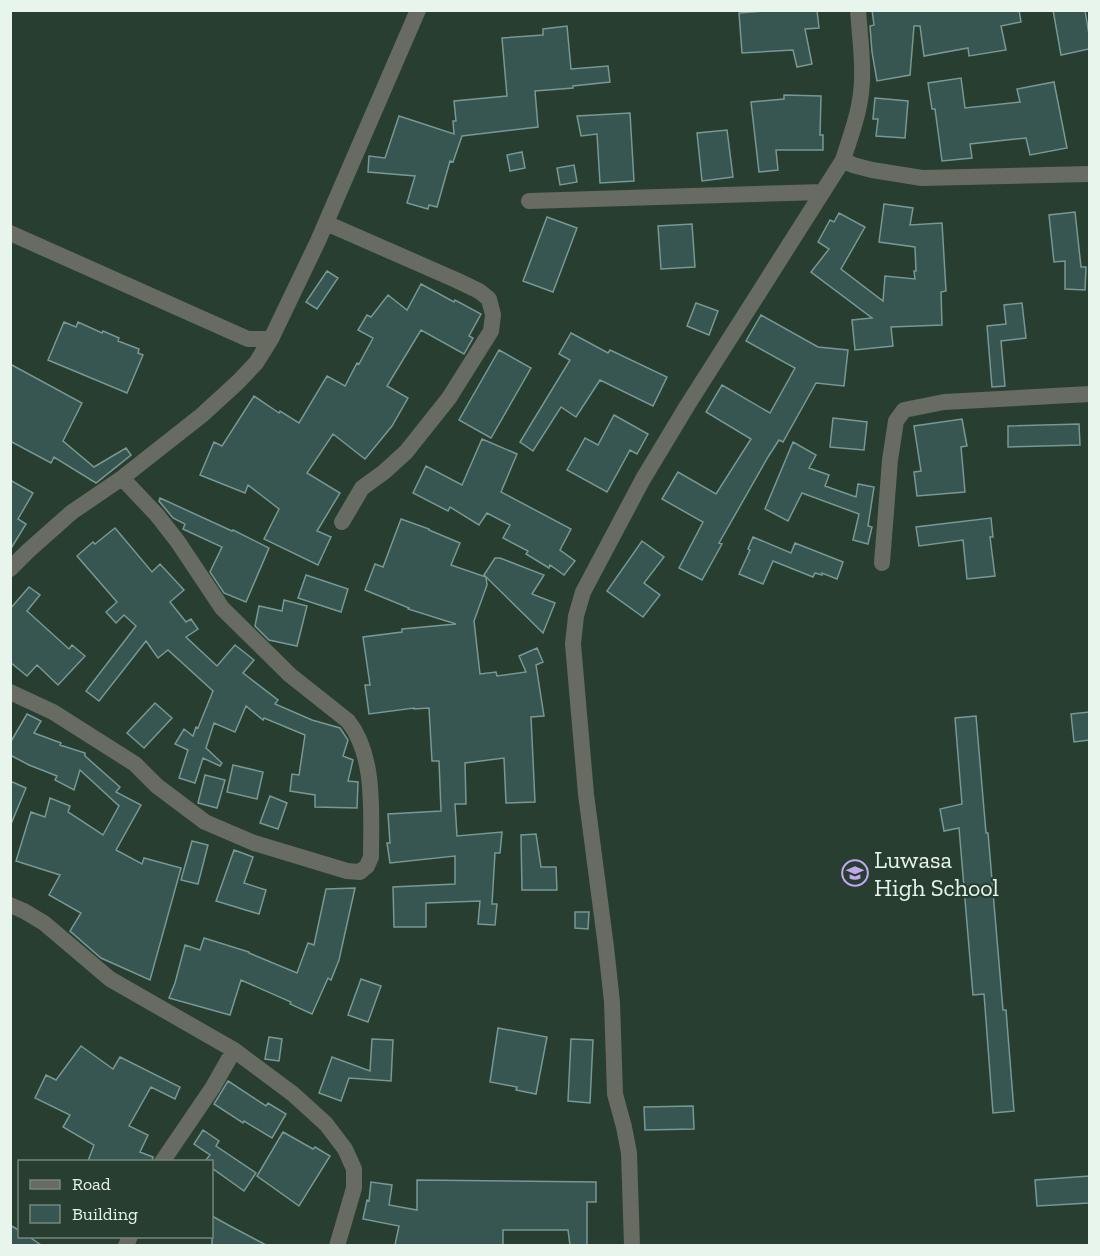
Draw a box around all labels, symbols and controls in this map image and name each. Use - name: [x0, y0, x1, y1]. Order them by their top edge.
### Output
- place label: Luwasa High School: [874, 845, 999, 902]
- school or university icon: Luwasa High School: [840, 858, 870, 888]
- legend: [18, 1160, 213, 1238]
- text: Road: [72, 1173, 111, 1195]
- text: Building: [72, 1203, 138, 1225]

